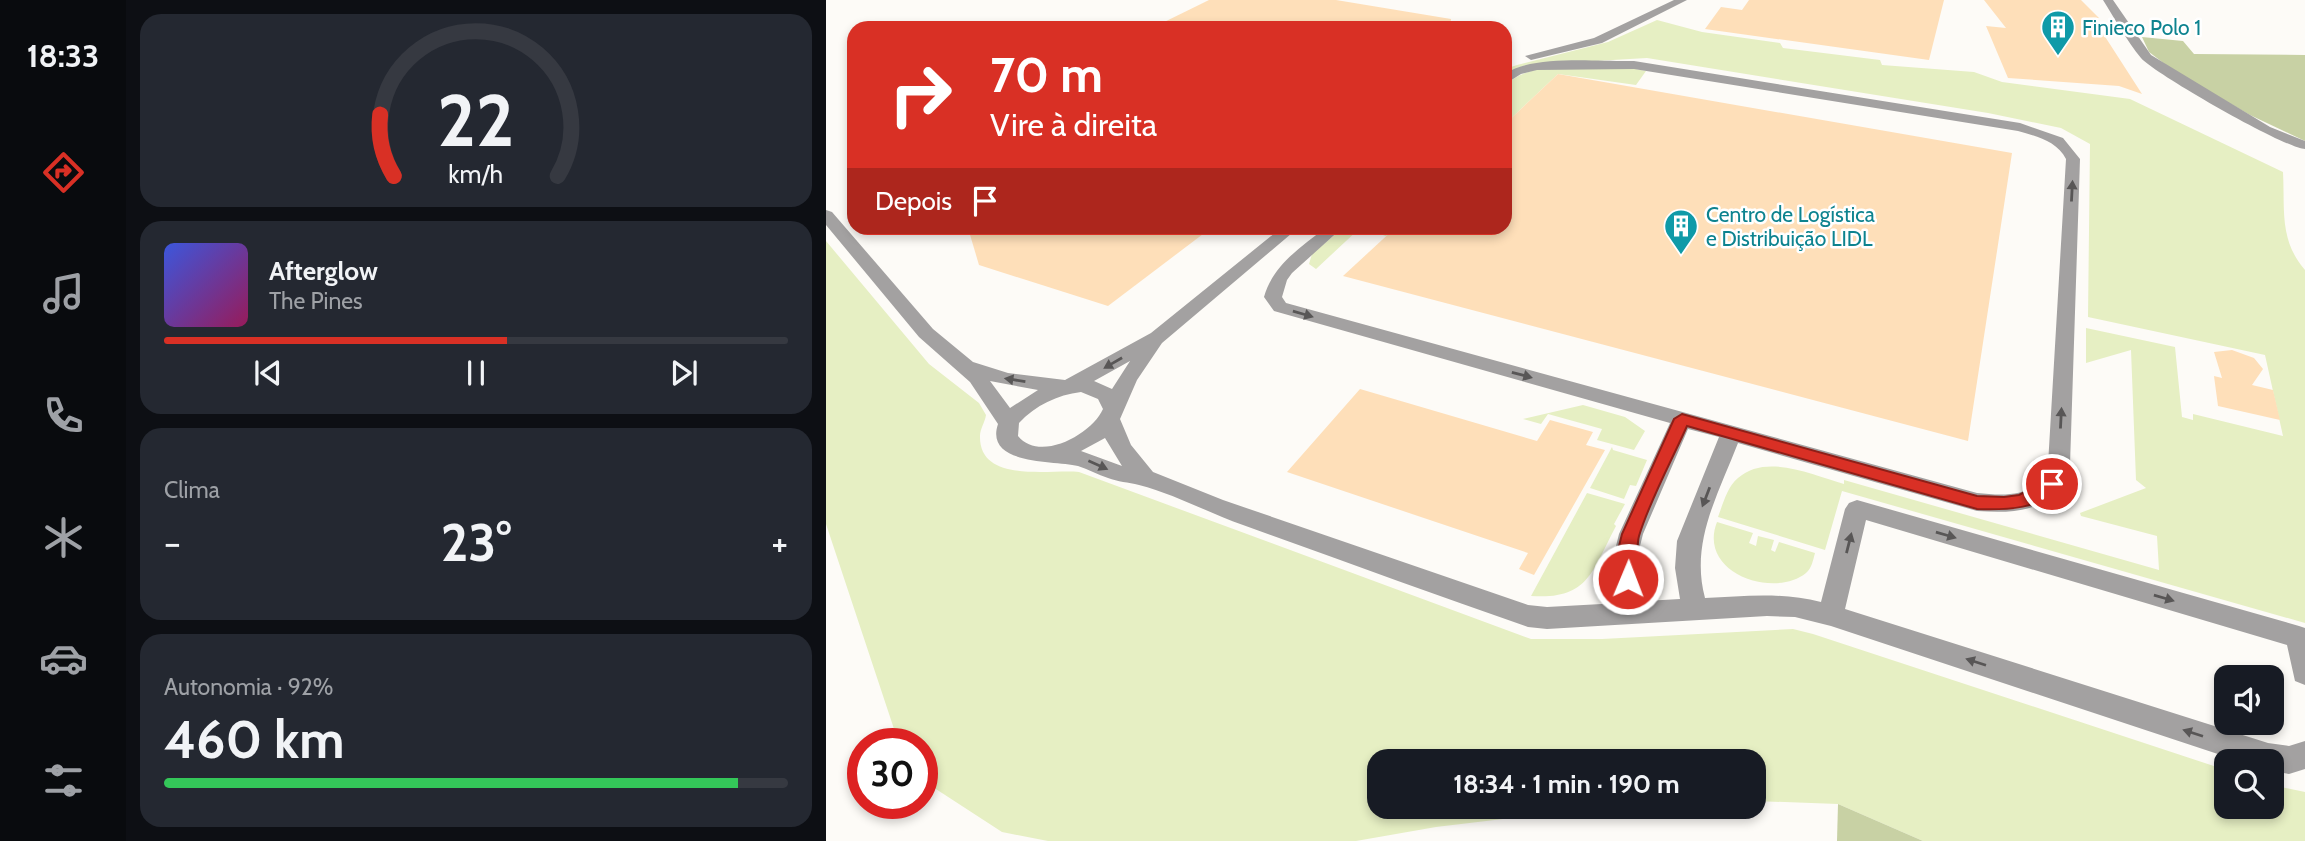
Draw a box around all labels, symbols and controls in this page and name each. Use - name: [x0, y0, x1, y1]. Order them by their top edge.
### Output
- building icon: Finieco Polo 1: [2039, 8, 2077, 57]
- place label: Finieco Polo 1: [2082, 15, 2201, 40]
- text: 18:33: [27, 36, 99, 75]
- text: 70 m: [990, 45, 1103, 104]
- icon: right: [875, 49, 966, 140]
- text: 22: [437, 77, 515, 165]
- text: Vire à direita: [990, 105, 1157, 144]
- icon: directions: [39, 148, 88, 197]
- text: km/h: [449, 159, 503, 189]
- one-way arrow: [2066, 180, 2077, 202]
- icon: arrive: [966, 182, 1004, 220]
- text: Depois: [875, 185, 952, 217]
- place label: Centro de Logística e Distribuição LIDL: [1706, 202, 1875, 251]
- building icon: Centro de Logística e Distribuição LIDL: [1662, 207, 1700, 256]
- text: Afterglow: [269, 255, 378, 287]
- icon: music: [39, 269, 88, 318]
- text: The Pines: [269, 287, 363, 315]
- one-way arrow: [1293, 310, 1314, 320]
- icon: previous: [249, 354, 287, 392]
- icon: pause: [457, 354, 495, 392]
- icon: next: [665, 354, 703, 392]
- one-way arrow: [1104, 357, 1123, 369]
- one-way arrow: [1511, 370, 1533, 381]
- one-way arrow: [1004, 374, 1026, 385]
- icon: phone: [39, 391, 88, 440]
- one-way arrow: [2056, 407, 2067, 429]
- pin: [2022, 454, 2082, 514]
- one-way arrow: [1088, 459, 1108, 471]
- icon: arrive: [2033, 465, 2071, 503]
- text: Clima: [164, 476, 220, 504]
- one-way arrow: [1701, 486, 1712, 507]
- text: 23°: [441, 511, 511, 574]
- icon: climate: [39, 513, 88, 562]
- text: −: [164, 519, 181, 566]
- text: +: [771, 519, 788, 566]
- one-way arrow: [1936, 530, 1957, 540]
- one-way arrow: [1843, 532, 1854, 554]
- position arrow: [1591, 542, 1665, 616]
- one-way arrow: [2154, 593, 2176, 604]
- icon: car: [39, 634, 88, 683]
- one-way arrow: [1966, 656, 1987, 667]
- map controls: [2214, 665, 2284, 819]
- button: sound: [2214, 665, 2284, 735]
- text: Autonomia · 92%: [164, 673, 333, 701]
- text: 460 km: [164, 708, 344, 771]
- one-way arrow: [2182, 727, 2203, 737]
- speed limit sign: 30: [847, 728, 938, 819]
- button: search: [2214, 749, 2284, 819]
- icon: filters: [39, 756, 88, 805]
- text: 18:34 · 1 min · 190 m: [1453, 768, 1680, 800]

